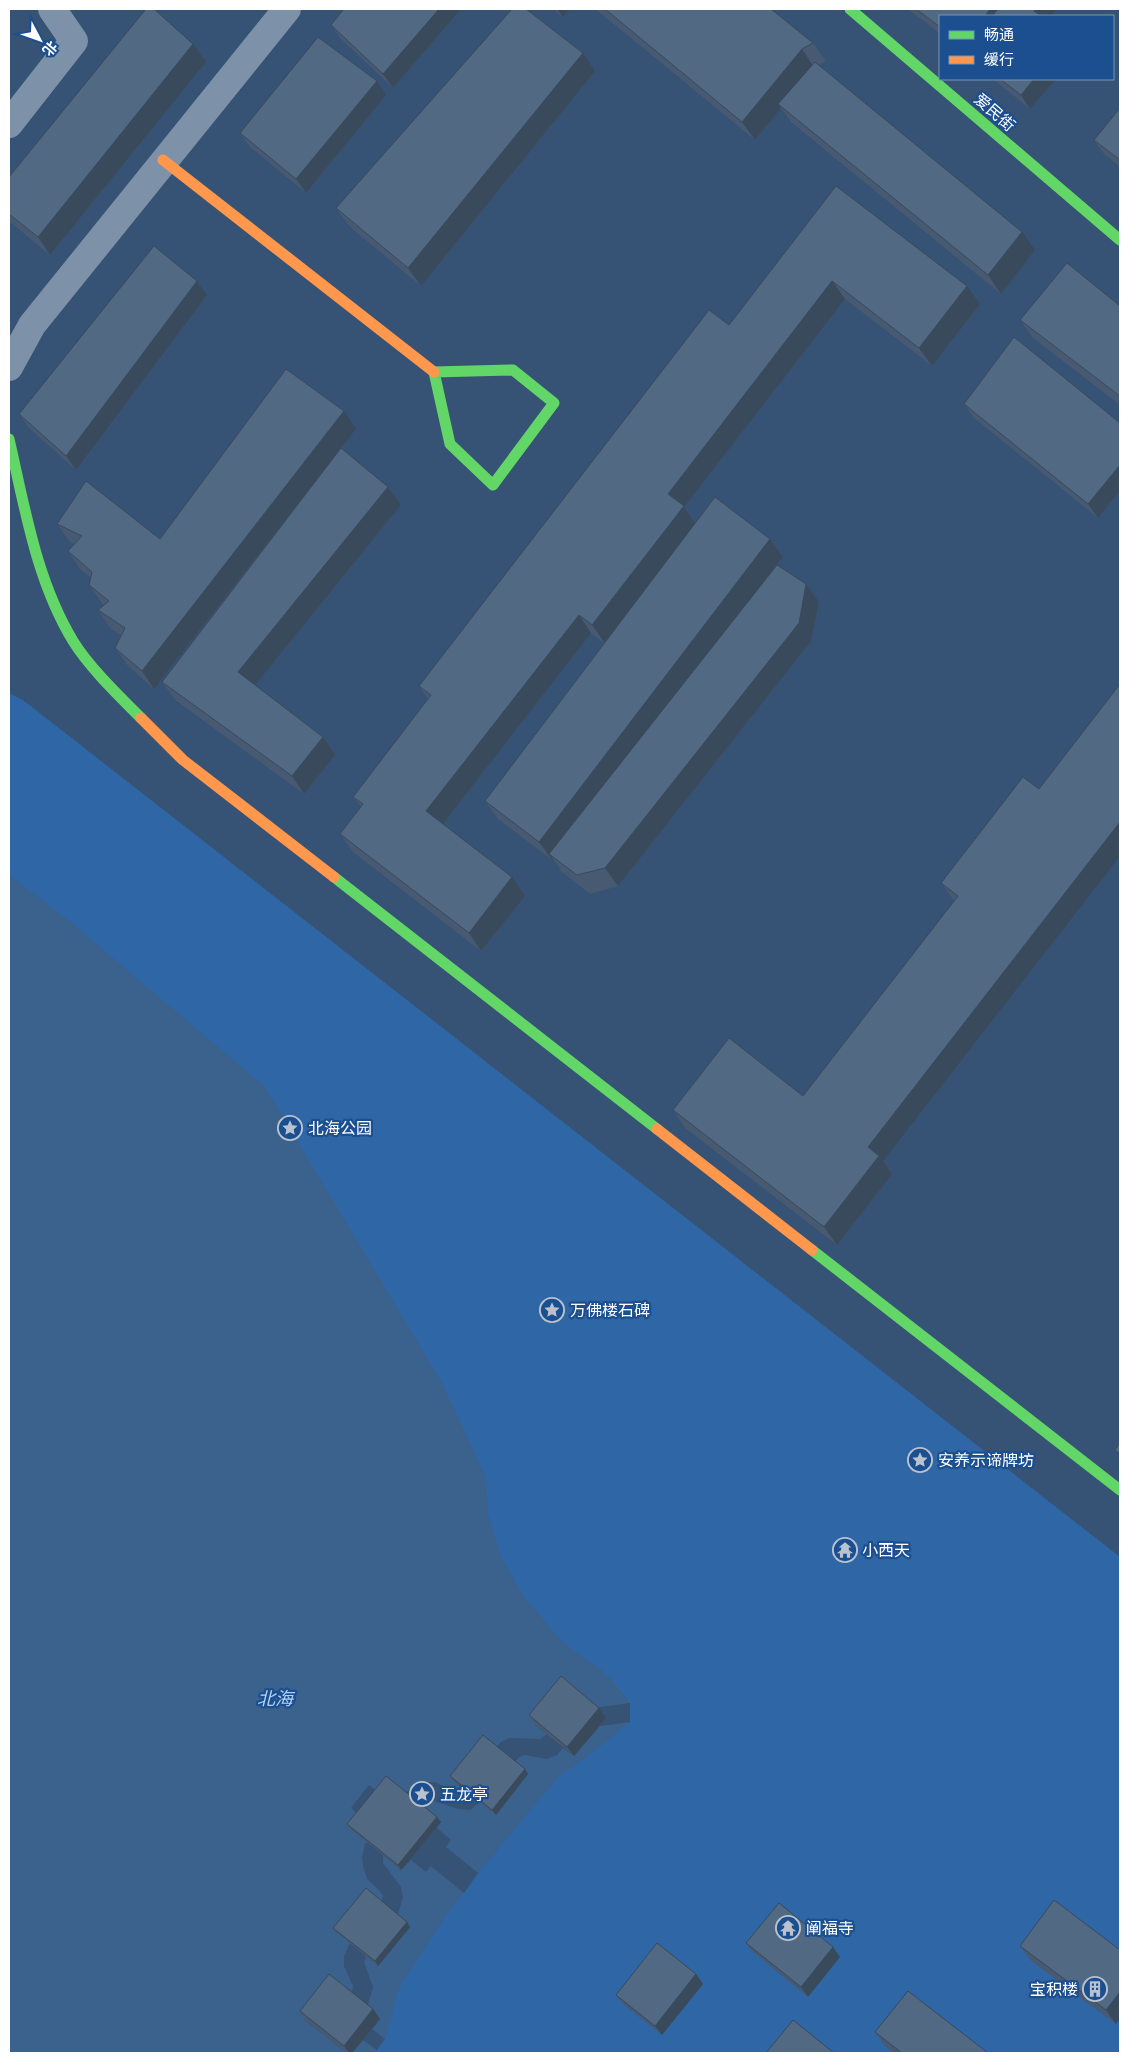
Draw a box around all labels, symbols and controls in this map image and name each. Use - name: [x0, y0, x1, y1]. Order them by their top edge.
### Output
- north arrow: [15, 15, 65, 65]
- legend: [939, 15, 1114, 80]
- text: 畅通: [984, 25, 1014, 44]
- text: 北: [38, 37, 61, 60]
- text: 缓行: [984, 50, 1014, 69]
- street label: 爱民街: [970, 89, 1020, 135]
- place icon: 北海公园: [277, 1115, 303, 1141]
- place label: 北海公园: [308, 1118, 372, 1138]
- place icon: 万佛楼石碑: [539, 1297, 565, 1323]
- place label: 万佛楼石碑: [570, 1300, 650, 1320]
- place icon: 安养示谛牌坊: [907, 1447, 933, 1473]
- place label: 安养示谛牌坊: [938, 1450, 1034, 1470]
- temple icon: 小西天: [832, 1537, 858, 1563]
- place label: 小西天: [862, 1540, 910, 1560]
- water label: 北海: [257, 1687, 296, 1710]
- place icon: 五龙亭: [409, 1781, 435, 1807]
- place label: 五龙亭: [440, 1784, 488, 1804]
- temple icon: 阐福寺: [775, 1915, 801, 1941]
- place label: 阐福寺: [806, 1918, 854, 1938]
- building icon: 宝积楼: [1082, 1976, 1108, 2002]
- place label: 宝积楼: [1030, 1979, 1078, 1999]

